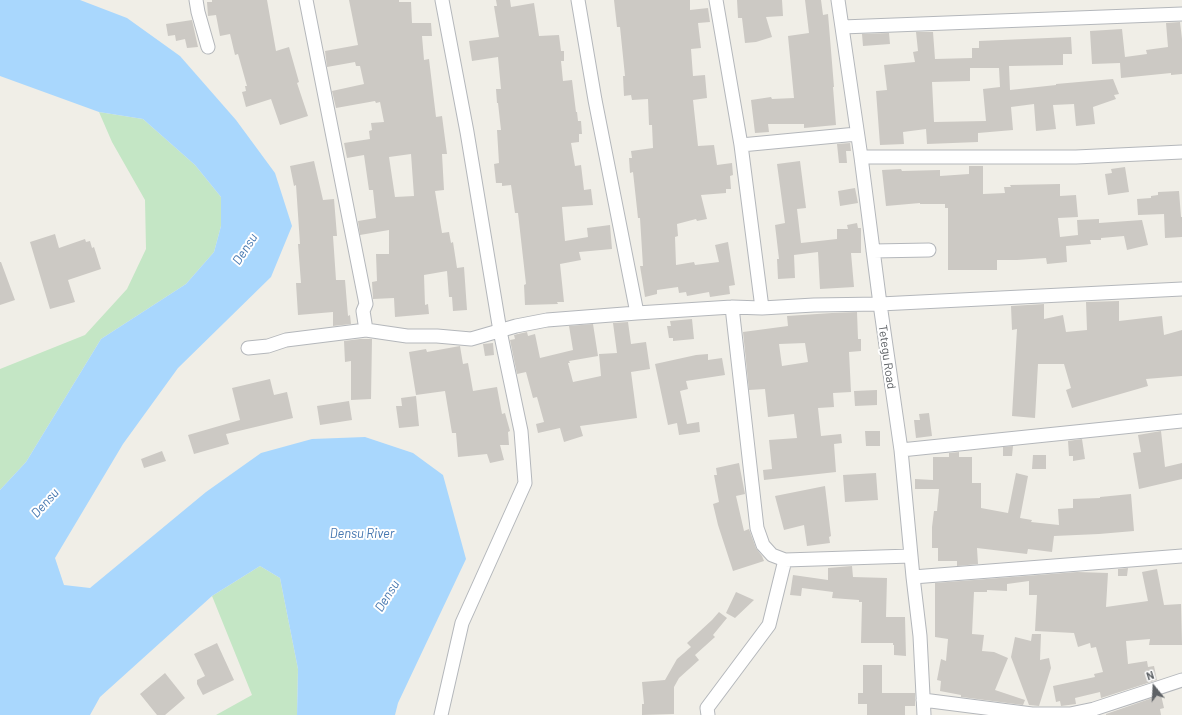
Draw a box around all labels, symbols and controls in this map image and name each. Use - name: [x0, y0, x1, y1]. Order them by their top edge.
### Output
- water label: Densu: [229, 230, 261, 268]
- street label: Tetegu Road: [875, 324, 899, 390]
- water label: Densu: [28, 485, 62, 521]
- water label: Densu River: [330, 526, 394, 542]
- water label: Densu: [371, 577, 403, 615]
- north arrow: [1134, 667, 1174, 707]
- text: N: [1145, 668, 1156, 682]

